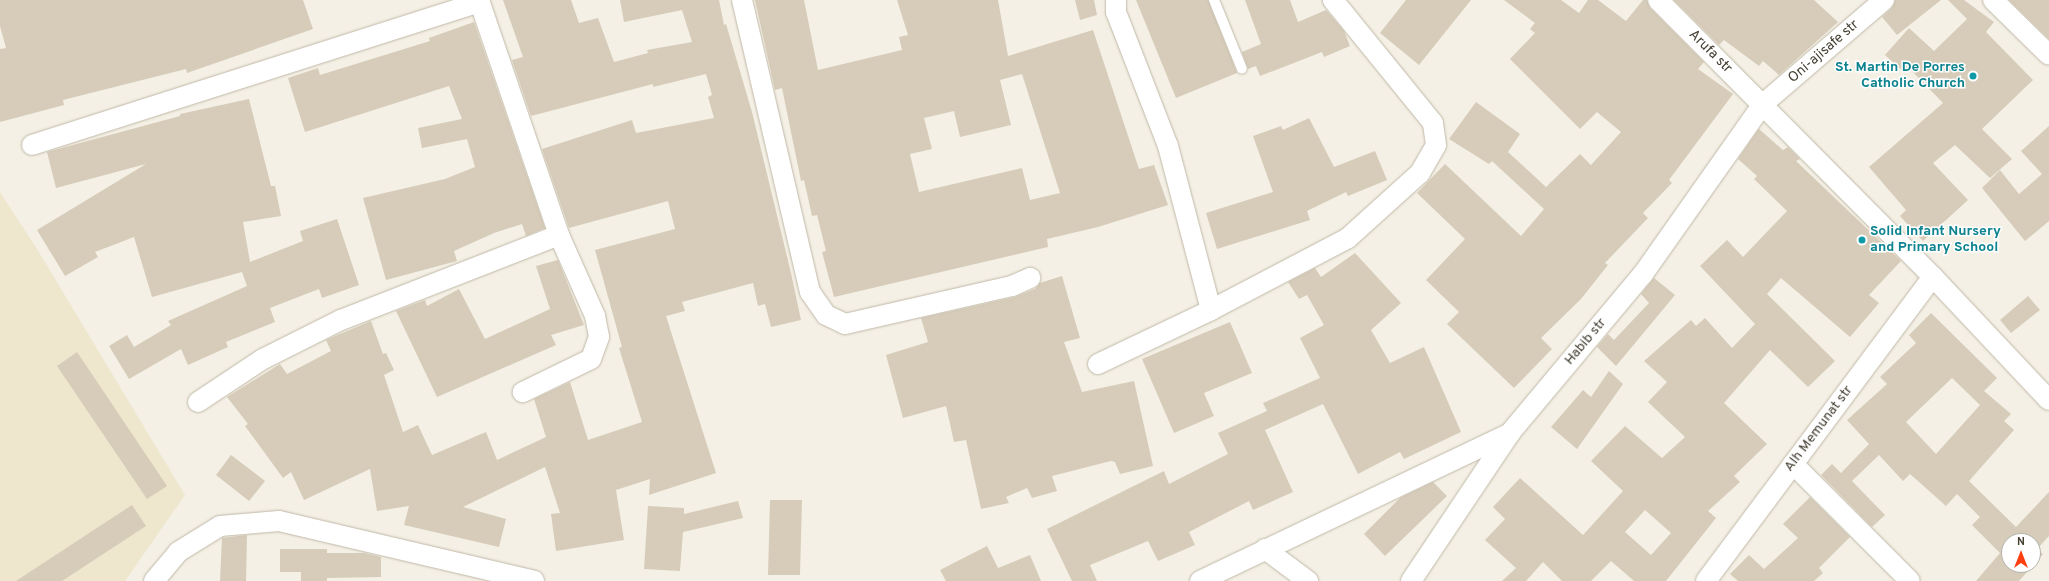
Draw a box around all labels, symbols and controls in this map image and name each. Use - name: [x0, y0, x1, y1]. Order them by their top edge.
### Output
- street label: Oni-ajisafe str: [1785, 17, 1863, 87]
- street label: Arufa str: [1685, 27, 1735, 77]
- place label: St. Martin De Porres Catholic Church: [1835, 60, 1965, 92]
- marker: St. Martin De Porres Catholic Church: [1968, 71, 1978, 81]
- place label: Solid Infant Nursery and Primary School: [1870, 224, 2001, 256]
- marker: Solid Infant Nursery and Primary School: [1857, 235, 1867, 245]
- street label: Habib str: [1562, 315, 1610, 369]
- street label: Alh Memunat str: [1781, 383, 1857, 475]
- north arrow: [2001, 533, 2041, 573]
- text: N: [2017, 535, 2025, 549]

